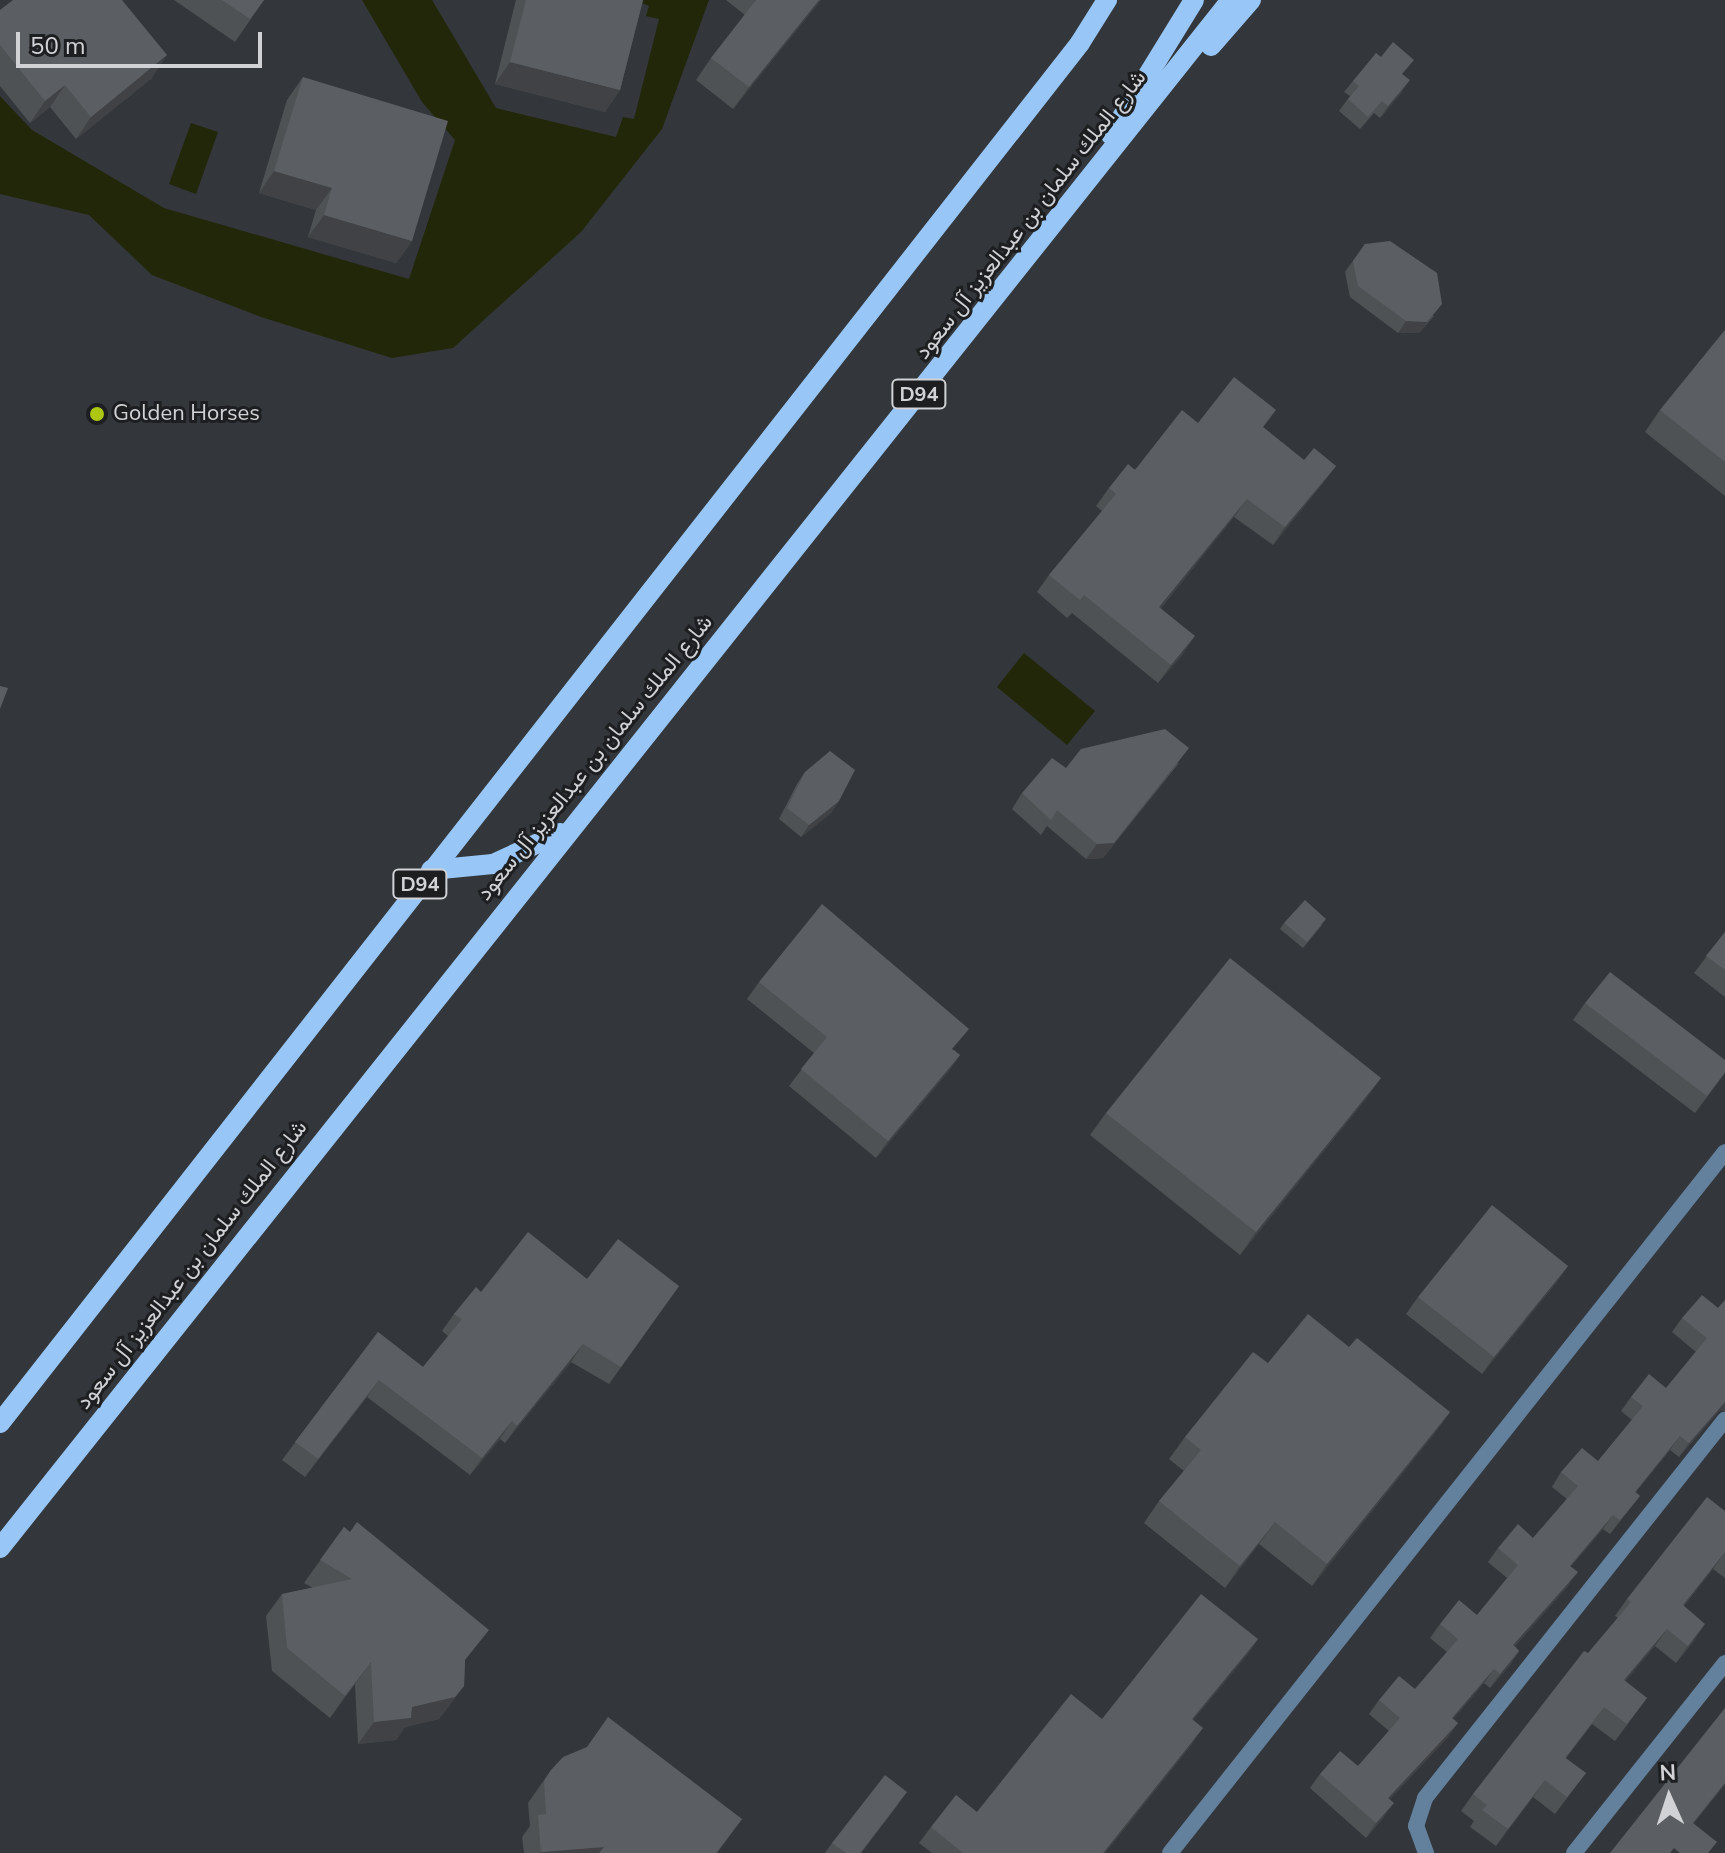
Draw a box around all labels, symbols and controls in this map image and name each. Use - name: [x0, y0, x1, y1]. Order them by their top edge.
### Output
- scale bar: [20, 16, 266, 66]
- text: 50 m: [30, 30, 86, 62]
- street label: شارع الملك سلمان بن عبدالعزيز آل سعود: [910, 65, 1152, 365]
- road number: D94: [891, 378, 947, 410]
- place label: Golden Horses: [113, 401, 260, 427]
- marker: Golden Horses: [88, 405, 106, 423]
- street label: شارع الملك سلمان بن عبدالعزيز آل سعود: [472, 610, 718, 906]
- road number: D94: [392, 868, 448, 900]
- street label: شارع الملك سلمان بن عبدالعزيز آل سعود: [71, 1115, 313, 1415]
- north arrow: [1629, 1757, 1709, 1837]
- text: N: [1659, 1758, 1677, 1788]

